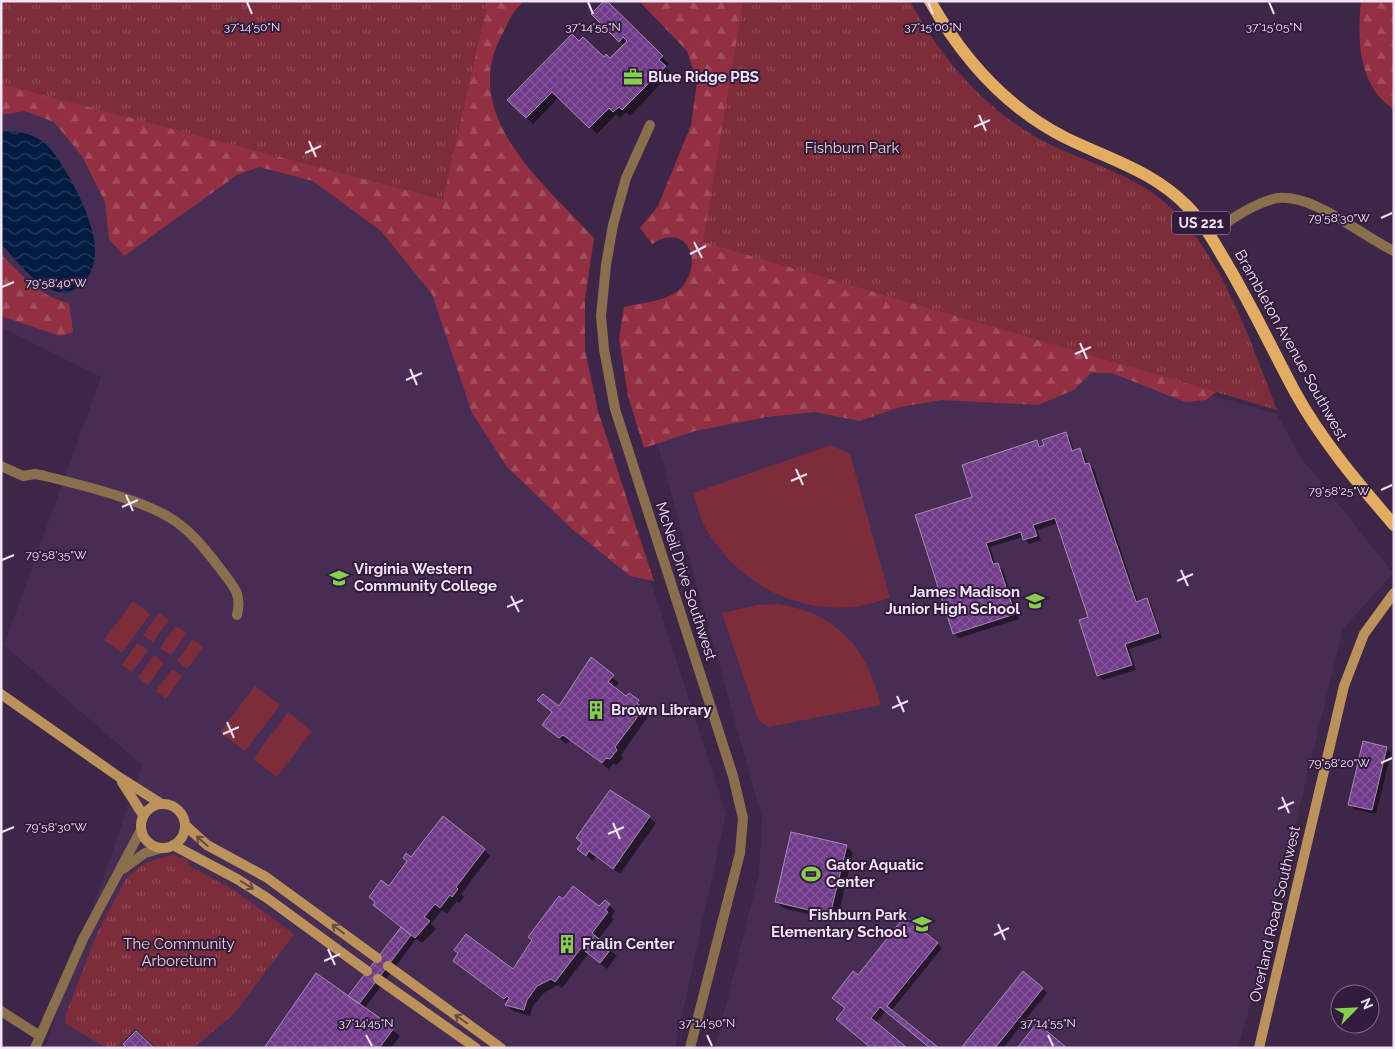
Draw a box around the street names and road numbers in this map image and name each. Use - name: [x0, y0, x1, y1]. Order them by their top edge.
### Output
- road number: US 221: [1172, 212, 1230, 234]
- street label: Brambleton Avenue Southwest: [1231, 247, 1351, 443]
- street label: McNeil Drive Southwest: [652, 500, 720, 662]
- street label: Overland Road Southwest: [1246, 824, 1304, 1004]

